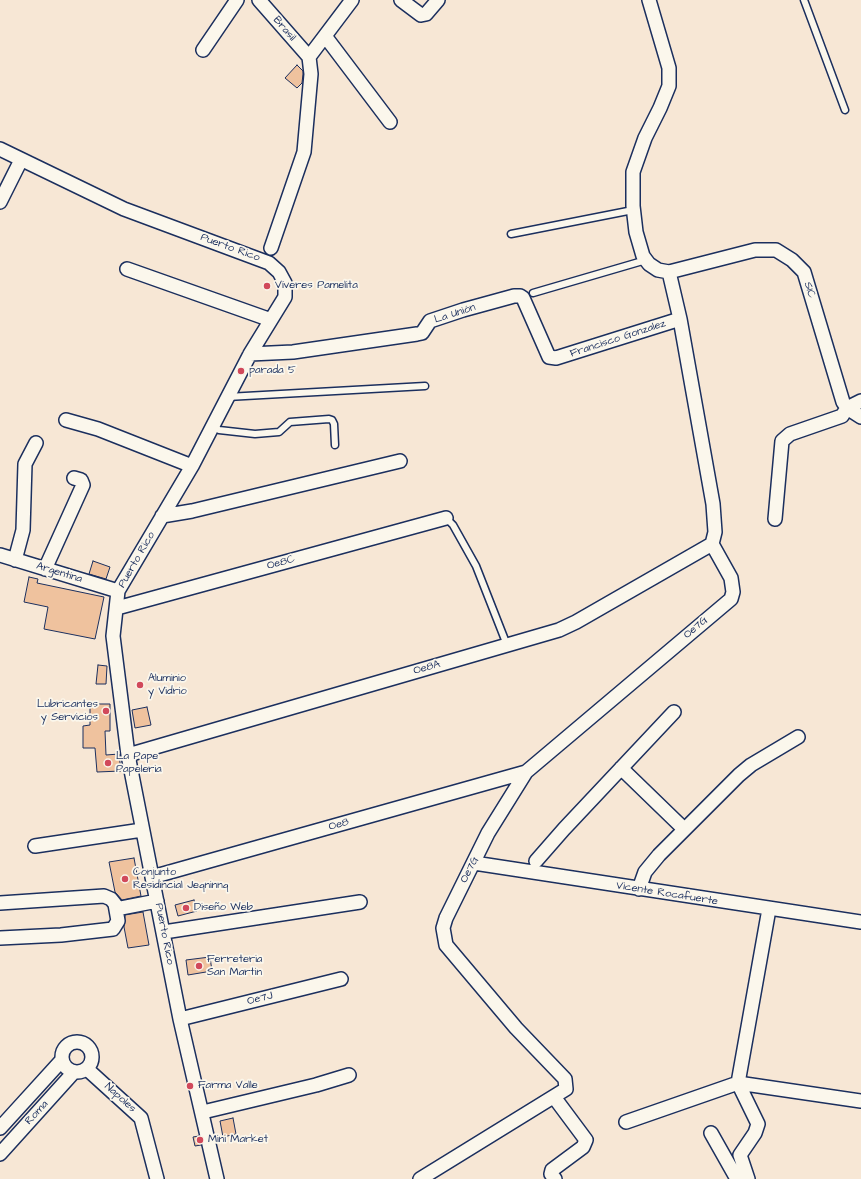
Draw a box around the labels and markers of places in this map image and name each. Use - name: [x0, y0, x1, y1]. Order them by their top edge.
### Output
- place label: Víveres Pamelita: [275, 279, 358, 293]
- marker: Víveres Pamelita: [262, 281, 272, 291]
- place label: parada 5: [249, 364, 296, 378]
- marker: parada 5: [236, 366, 246, 376]
- place label: Aluminio y Vidrio: [148, 672, 187, 698]
- marker: Aluminio y Vidrio: [135, 680, 145, 690]
- place label: Lubricantes y Servicios: [37, 698, 98, 724]
- marker: Lubricantes y Servicios: [101, 706, 111, 716]
- place label: La Pape Papeleria: [116, 750, 162, 776]
- marker: La Pape Papeleria: [103, 758, 113, 768]
- place label: Conjunto Residincial Jeqninnq: [133, 866, 228, 892]
- marker: Conjunto Residincial Jeqninnq: [120, 874, 130, 884]
- place label: Diseño Web: [194, 901, 253, 915]
- marker: Diseño Web: [181, 903, 191, 913]
- place label: Ferreteria San Martin: [207, 953, 262, 979]
- marker: Ferreteria San Martin: [194, 961, 204, 971]
- place label: Farma Valle: [198, 1079, 258, 1093]
- marker: Farma Valle: [185, 1081, 195, 1091]
- place label: Mini Market: [208, 1133, 268, 1147]
- marker: Mini Market: [195, 1135, 205, 1145]

